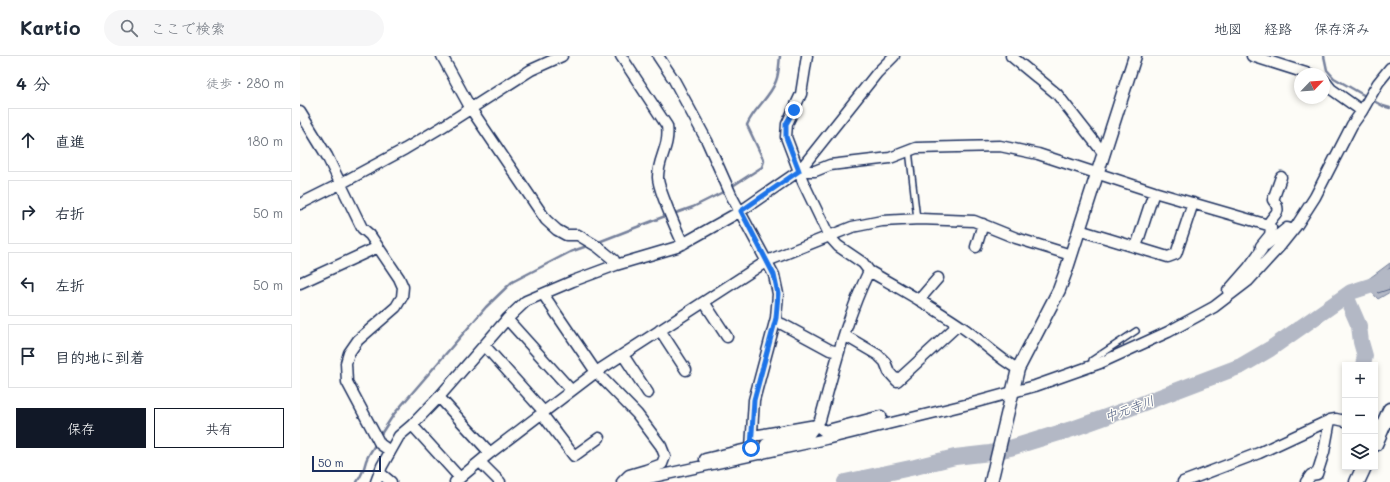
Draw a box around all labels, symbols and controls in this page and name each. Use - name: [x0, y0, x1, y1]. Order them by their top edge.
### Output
- search box: [104, 10, 384, 46]
- text: Kartio: [20, 15, 80, 40]
- icon: search: [118, 17, 140, 39]
- text: ここで検索: [150, 18, 225, 38]
- text: 地図: [1214, 19, 1242, 38]
- text: 経路: [1264, 19, 1292, 38]
- text: 保存済み: [1314, 19, 1370, 38]
- north arrow: [1294, 68, 1330, 104]
- text: 4 分: [16, 72, 50, 94]
- text: 徒歩 · 280 m: [206, 74, 284, 91]
- route end: [785, 101, 803, 119]
- icon: ahead: [17, 129, 39, 151]
- text: 直進: [55, 131, 85, 151]
- text: 180 m: [247, 132, 283, 149]
- icon: right: [17, 201, 39, 223]
- text: 右折: [55, 203, 85, 223]
- text: 50 m: [253, 204, 283, 221]
- icon: left: [17, 273, 39, 295]
- text: 左折: [55, 275, 85, 295]
- text: 50 m: [253, 276, 283, 293]
- icon: arrive: [17, 345, 39, 367]
- text: 目的地に到着: [55, 347, 145, 367]
- map controls: [1342, 362, 1378, 470]
- button: +: [1342, 362, 1378, 398]
- water label: 中元寺川: [1102, 391, 1156, 425]
- button: −: [1342, 398, 1378, 434]
- button: 保存: [16, 408, 146, 448]
- button: 共有: [154, 408, 284, 448]
- button: layers: [1342, 434, 1378, 470]
- route start: [742, 439, 760, 457]
- scale bar: [312, 454, 381, 473]
- text: 50 m: [318, 455, 344, 470]

